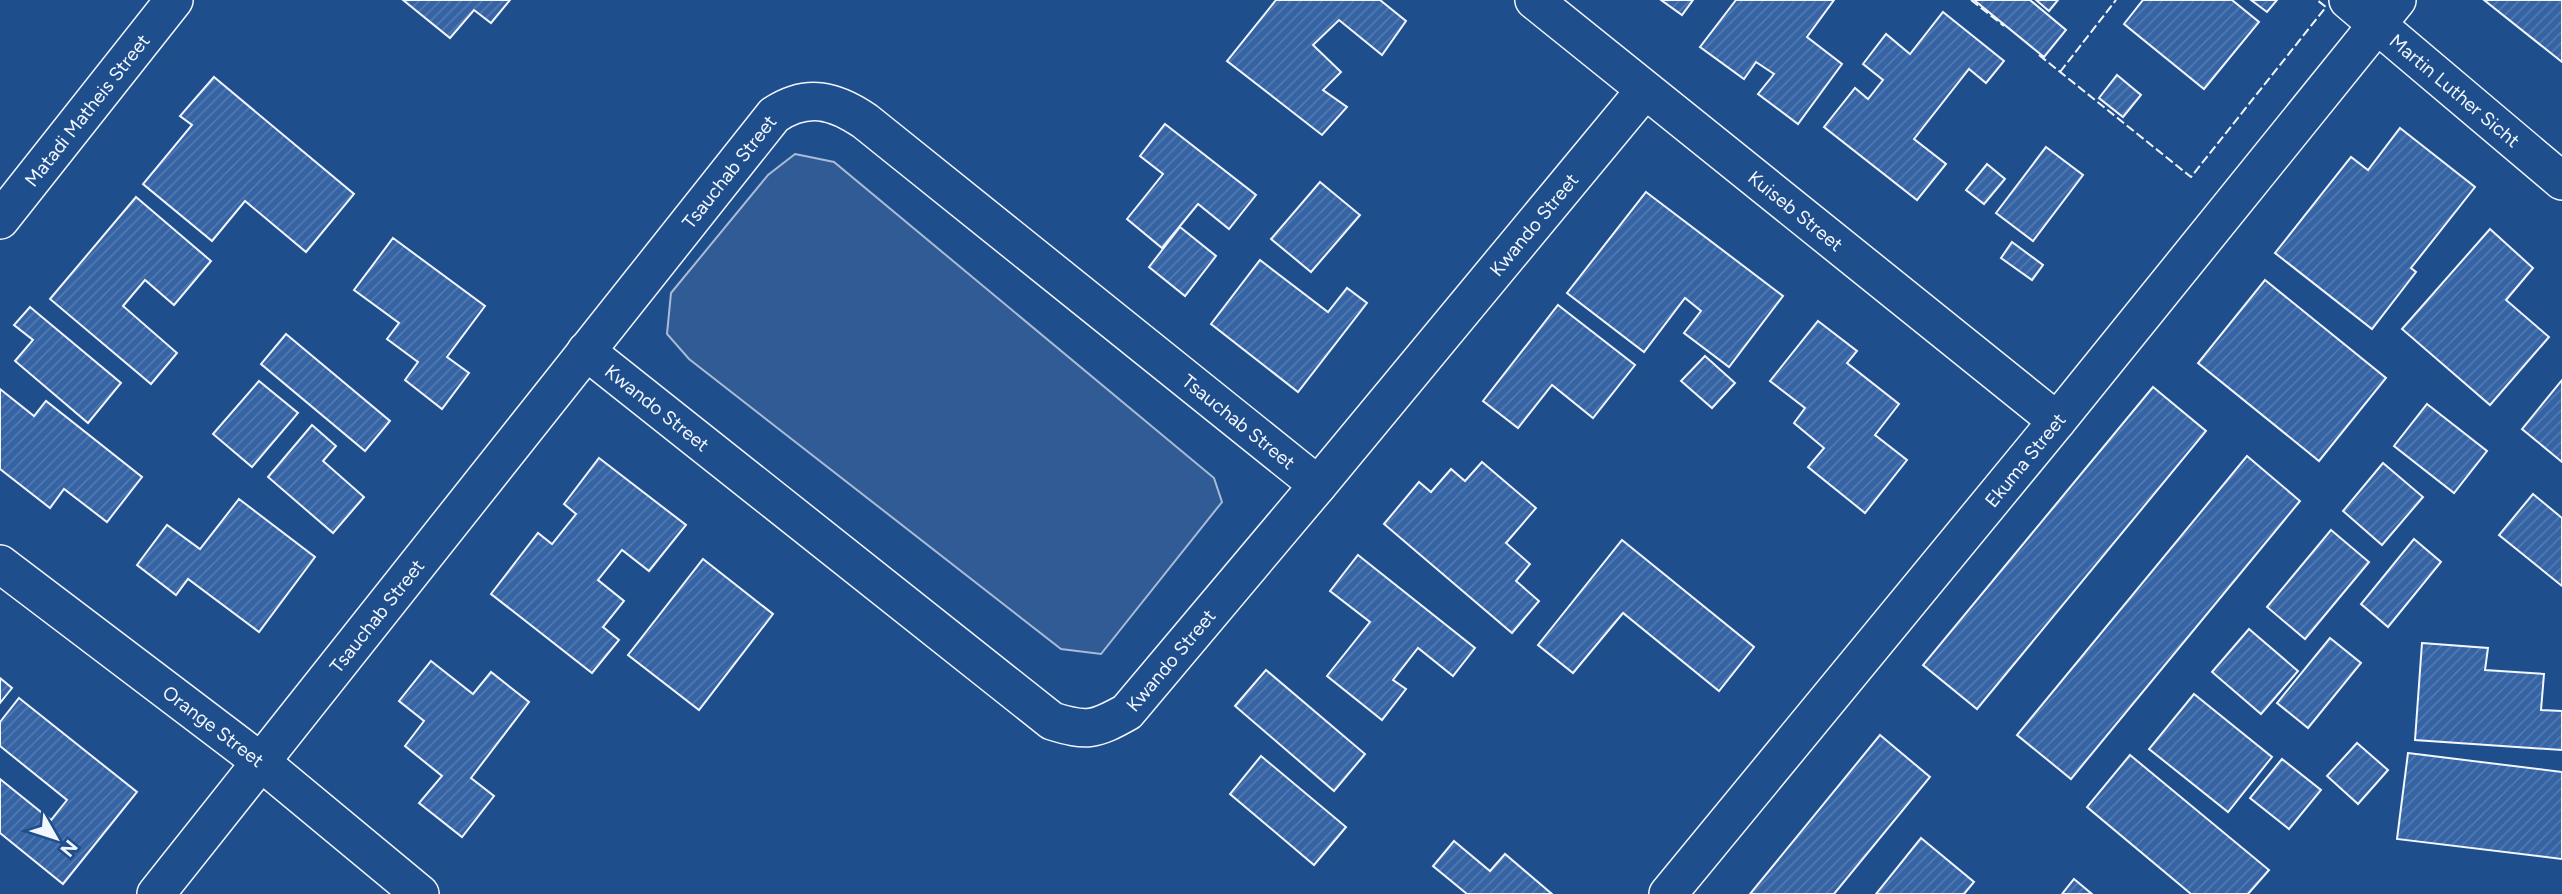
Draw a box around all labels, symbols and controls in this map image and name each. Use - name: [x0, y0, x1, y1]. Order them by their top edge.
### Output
- street label: Martin Luther Sicht: [2385, 29, 2524, 152]
- street label: Matadi Matheis Street: [20, 30, 155, 191]
- street label: Tsauchab Street: [677, 111, 781, 233]
- street label: Kuiseb Street: [1743, 166, 1847, 256]
- street label: Kwando Street: [1485, 169, 1583, 281]
- street label: Kwando Street: [600, 360, 714, 456]
- street label: Tsauchab Street: [1177, 369, 1300, 474]
- street label: Ekuma Street: [1980, 409, 2071, 512]
- street label: Tsauchab Street: [325, 555, 429, 678]
- street label: Kwando Street: [1122, 605, 1221, 716]
- street label: Orange Street: [158, 681, 268, 772]
- north arrow: [21, 803, 91, 873]
- text: N: [55, 835, 82, 861]

